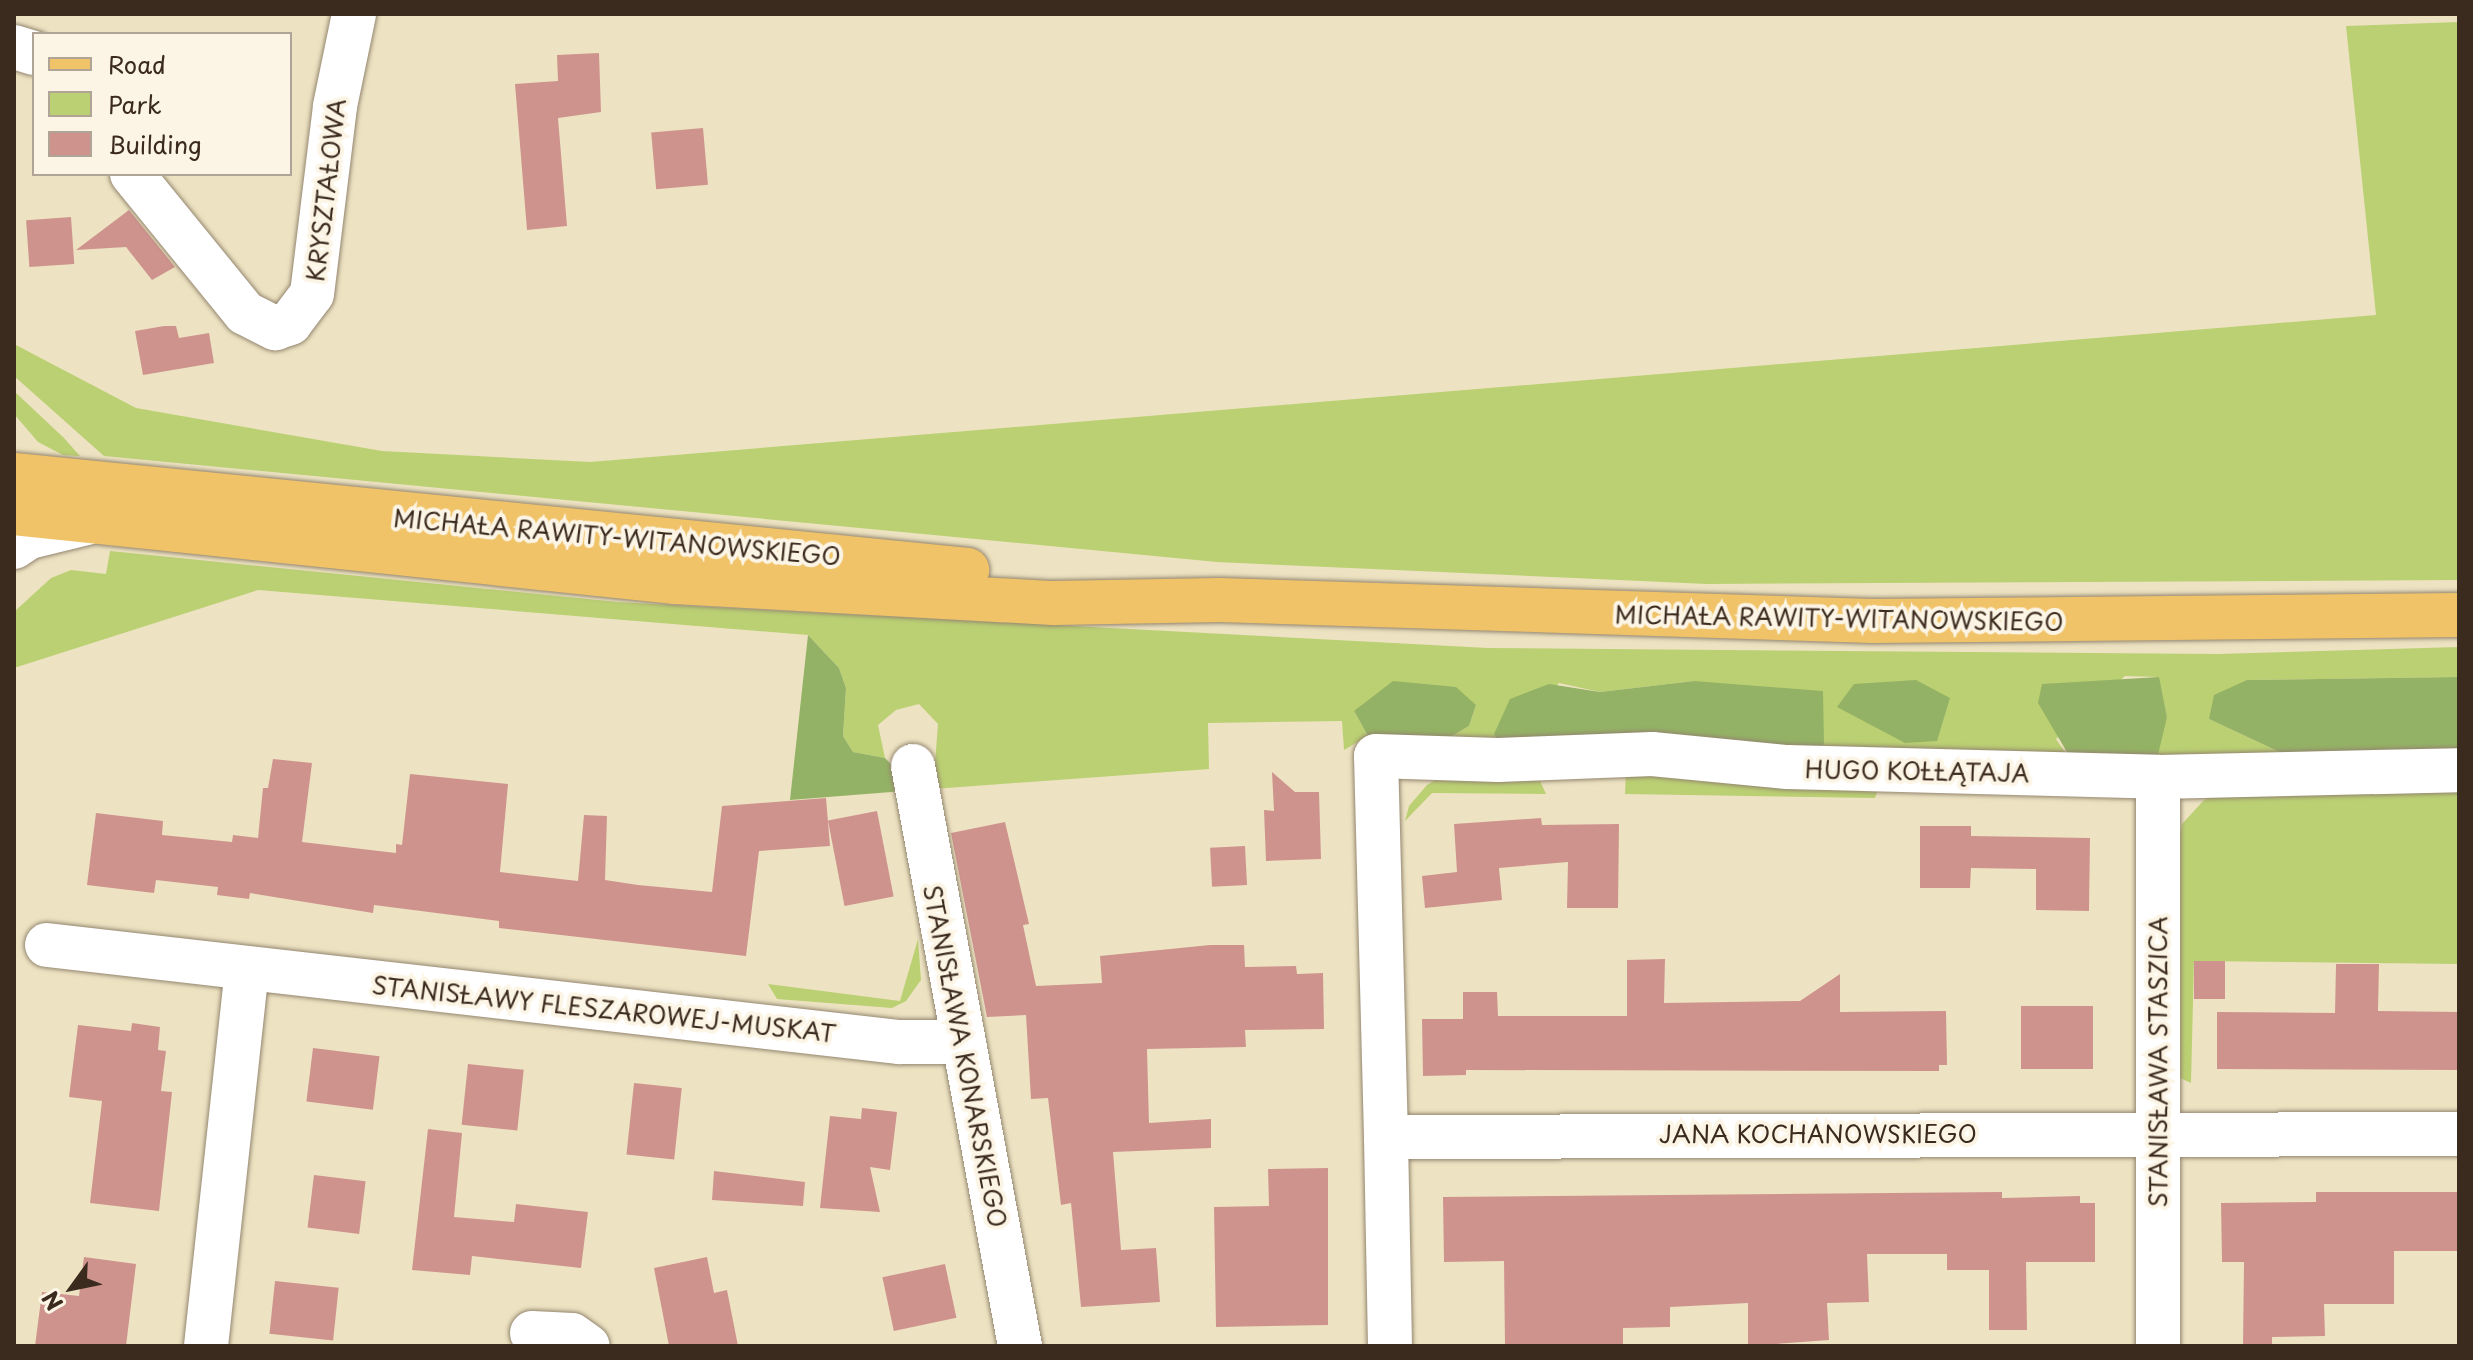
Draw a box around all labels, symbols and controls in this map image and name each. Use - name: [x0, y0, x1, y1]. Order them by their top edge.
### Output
- legend: [32, 32, 292, 176]
- text: Road: [108, 46, 166, 82]
- text: Park: [108, 86, 162, 122]
- street label: KRYSZTAŁOWA: [300, 97, 352, 283]
- text: Building: [108, 126, 202, 162]
- street label: MICHAŁA RAWITY-WITANOWSKIEGO: [391, 503, 843, 571]
- street label: MICHAŁA RAWITY-WITANOWSKIEGO: [1613, 600, 2065, 636]
- street label: HUGO KOŁŁĄTAJA: [1803, 755, 2031, 787]
- street label: STANISŁAWA KONARSKIEGO: [918, 882, 1012, 1230]
- street label: STANISŁAWA STASZICA: [2144, 916, 2172, 1208]
- street label: STANISŁAWY FLESZAROWEJ-MUSKAT: [371, 970, 837, 1048]
- street label: JANA KOCHANOWSKIEGO: [1660, 1120, 1976, 1148]
- north arrow: [32, 1248, 112, 1328]
- text: N: [33, 1285, 70, 1318]

